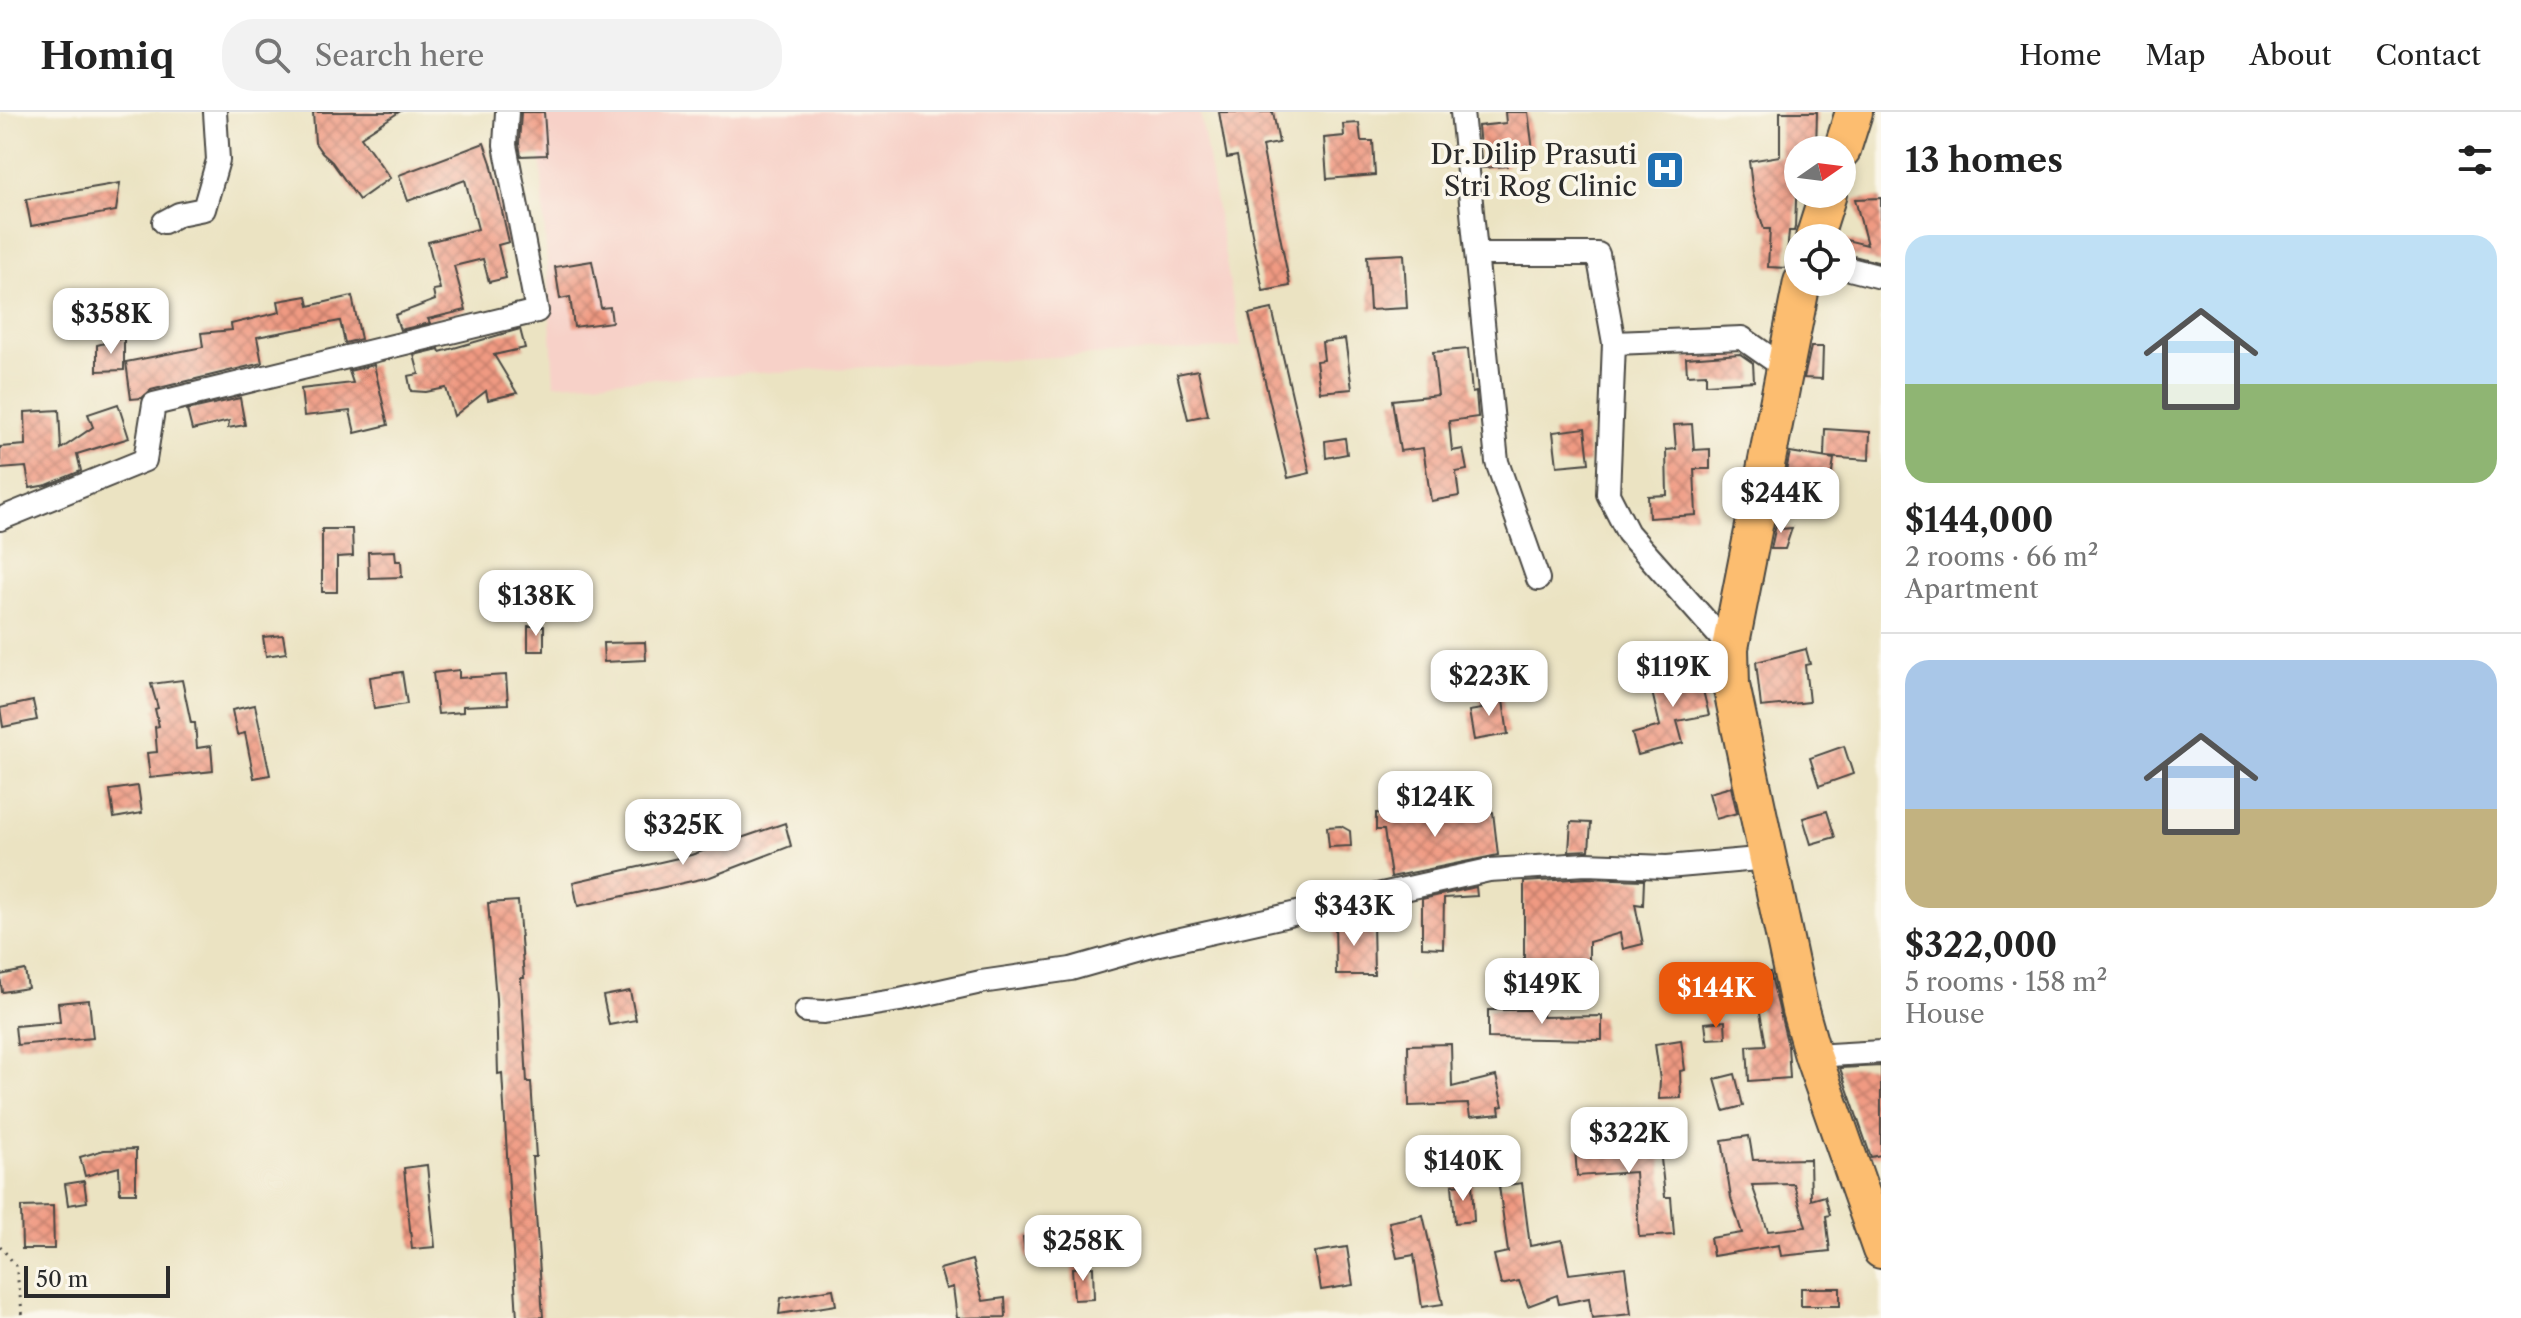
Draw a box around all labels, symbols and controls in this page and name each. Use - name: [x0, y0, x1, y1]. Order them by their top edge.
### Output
- search box: [222, 19, 782, 91]
- text: Homiq: [40, 32, 174, 79]
- icon: search: [250, 33, 294, 77]
- text: Search here: [314, 37, 484, 74]
- text: Home: [2019, 38, 2101, 72]
- text: Map: [2145, 38, 2205, 72]
- text: About: [2249, 38, 2331, 72]
- text: Contact: [2375, 38, 2481, 72]
- north arrow: [1784, 136, 1856, 208]
- map controls: [1784, 136, 1856, 296]
- place label: Dr.Dilip Prasuti Stri Rog Clinic: [1430, 137, 1637, 203]
- icon: filters: [2453, 138, 2497, 182]
- text: 13 homes: [1905, 139, 2063, 181]
- hospital icon: Dr.Dilip Prasuti Stri Rog Clinic: [1644, 149, 1686, 191]
- button: locate: [1784, 224, 1856, 296]
- icon: home: [2129, 287, 2273, 431]
- pin: $358K: [55, 288, 167, 356]
- text: $358K: [71, 298, 151, 330]
- pin: $244K: [1725, 467, 1837, 535]
- text: $244K: [1740, 477, 1822, 509]
- text: $144,000: [1905, 499, 2054, 541]
- text: 2 rooms · 66 m²: [1905, 541, 2098, 573]
- pin: $138K: [480, 570, 592, 638]
- text: Apartment: [1905, 573, 2038, 605]
- text: $138K: [497, 580, 575, 612]
- pin: $119K: [1617, 641, 1729, 709]
- pin: $223K: [1433, 650, 1545, 718]
- text: $119K: [1636, 651, 1710, 683]
- text: $223K: [1449, 660, 1529, 692]
- icon: home: [2129, 712, 2273, 856]
- pin: $124K: [1379, 771, 1491, 839]
- text: $124K: [1396, 781, 1474, 813]
- pin: $325K: [627, 799, 739, 867]
- text: $325K: [643, 809, 723, 841]
- pin: $343K: [1298, 880, 1410, 948]
- text: $343K: [1314, 890, 1394, 922]
- text: $322,000: [1905, 924, 2057, 966]
- pin: $149K: [1486, 958, 1598, 1026]
- pin: $144K: [1660, 962, 1772, 1030]
- text: 5 rooms · 158 m²: [1905, 966, 2107, 998]
- text: $149K: [1503, 968, 1581, 1000]
- text: $144K: [1677, 972, 1755, 1004]
- text: House: [1905, 998, 1985, 1030]
- pin: $322K: [1573, 1107, 1685, 1175]
- text: $322K: [1589, 1117, 1669, 1149]
- pin: $140K: [1407, 1135, 1519, 1203]
- text: $140K: [1424, 1145, 1502, 1177]
- pin: $258K: [1027, 1215, 1139, 1283]
- text: $258K: [1042, 1225, 1124, 1257]
- scale bar: [24, 1262, 170, 1298]
- text: 50 m: [36, 1266, 88, 1293]

